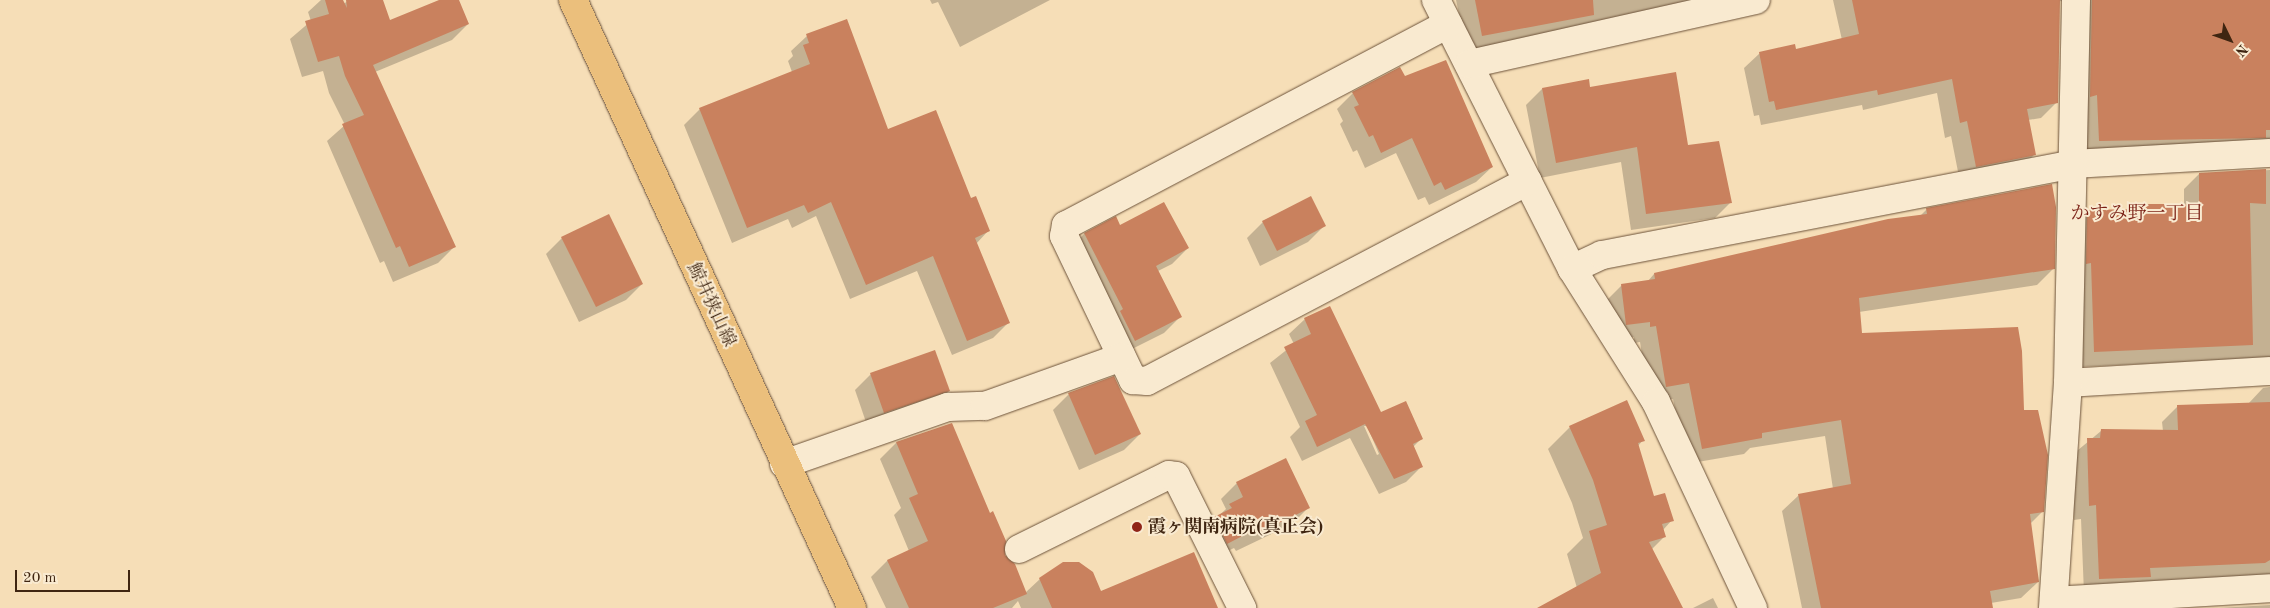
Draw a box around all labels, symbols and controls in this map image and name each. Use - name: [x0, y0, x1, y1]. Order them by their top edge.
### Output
- north arrow: [2205, 15, 2255, 65]
- text: N: [2232, 41, 2250, 59]
- district label: かすみ野一丁目: [2071, 204, 2203, 226]
- street label: 鯨井狭山線: [682, 260, 740, 350]
- place label: 霞ヶ関南病院(真正会): [1148, 516, 1323, 538]
- marker: 霞ヶ関南病院(真正会): [1130, 520, 1144, 534]
- scale bar: [18, 560, 132, 592]
- text: 20 m: [23, 571, 57, 586]

